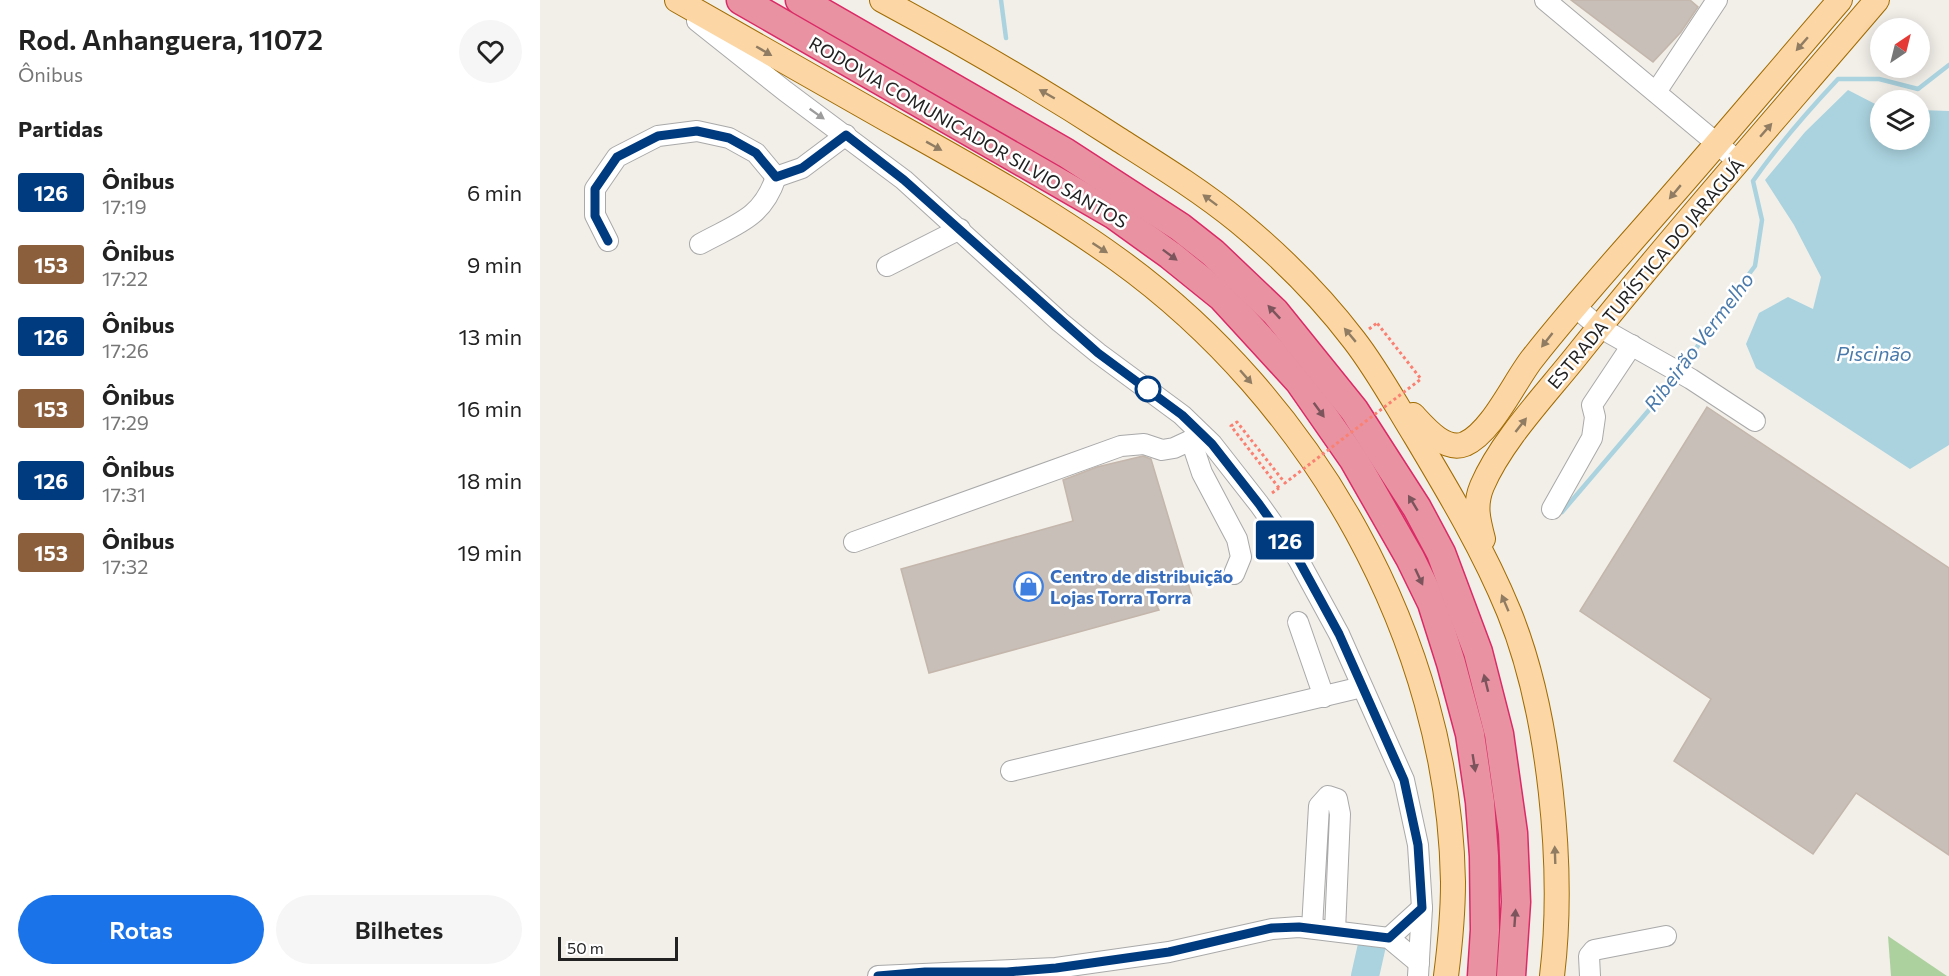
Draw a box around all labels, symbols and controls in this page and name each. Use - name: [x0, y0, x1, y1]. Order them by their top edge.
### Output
- north arrow: [1870, 18, 1930, 78]
- map controls: [1870, 18, 1930, 150]
- button: heart: [459, 20, 522, 83]
- text: Rod. Anhanguera, 11072: [18, 22, 323, 56]
- street label: RODOVIA COMUNICADOR SILVIO SANTOS: [805, 32, 1132, 233]
- one-way arrow: [1795, 36, 1808, 52]
- one-way arrow: [756, 45, 772, 56]
- text: Ônibus: [18, 62, 83, 86]
- one-way arrow: [1039, 88, 1055, 99]
- button: layers: [1870, 90, 1930, 150]
- one-way arrow: [809, 107, 824, 119]
- text: Partidas: [18, 115, 103, 142]
- one-way arrow: [1759, 123, 1772, 138]
- one-way arrow: [926, 141, 943, 151]
- street label: ESTRADA TURÍSTICA DO JARAGUÁ: [1542, 154, 1748, 393]
- text: Ônibus: [102, 167, 175, 194]
- text: 6 min: [467, 179, 522, 206]
- text: 126: [34, 180, 68, 205]
- one-way arrow: [1669, 184, 1682, 199]
- text: 17:19: [102, 194, 147, 218]
- one-way arrow: [1202, 194, 1218, 206]
- text: Ônibus: [102, 239, 175, 266]
- one-way arrow: [1092, 242, 1108, 254]
- one-way arrow: [1162, 249, 1177, 261]
- text: 9 min: [467, 251, 522, 278]
- text: 153: [34, 252, 68, 277]
- text: 17:22: [102, 266, 148, 290]
- water label: Ribeirão Vermelho: [1638, 267, 1758, 416]
- one-way arrow: [1268, 305, 1282, 319]
- text: Ônibus: [102, 311, 175, 338]
- text: 13 min: [458, 323, 522, 350]
- text: 126: [34, 324, 68, 349]
- one-way arrow: [1343, 327, 1356, 343]
- one-way arrow: [1541, 332, 1554, 348]
- text: 17:26: [102, 338, 149, 362]
- water label: Piscinão: [1836, 341, 1912, 365]
- one-way arrow: [1239, 369, 1252, 384]
- unlabelled marker: [1135, 376, 1161, 402]
- text: Ônibus: [102, 383, 175, 410]
- text: 16 min: [458, 395, 522, 422]
- text: 153: [34, 396, 68, 421]
- one-way arrow: [1313, 401, 1325, 417]
- text: 17:29: [102, 410, 149, 434]
- one-way arrow: [1515, 418, 1527, 433]
- text: Ônibus: [102, 455, 175, 482]
- text: 18 min: [458, 467, 522, 494]
- text: 126: [34, 468, 68, 493]
- text: 17:31: [102, 482, 146, 506]
- one-way arrow: [1408, 495, 1419, 511]
- line badge: 126: [1250, 520, 1320, 560]
- text: Ônibus: [102, 527, 175, 554]
- text: 126: [1268, 528, 1302, 553]
- text: 19 min: [458, 539, 522, 566]
- text: 153: [34, 540, 68, 565]
- text: 17:32: [102, 554, 148, 578]
- place label: Centro de distribuição Lojas Torra Torra: [1050, 565, 1234, 608]
- one-way arrow: [1415, 568, 1424, 585]
- shop icon: Centro de distribuição Lojas Torra Torra: [1013, 571, 1045, 603]
- one-way arrow: [1500, 594, 1509, 612]
- one-way arrow: [1481, 674, 1491, 692]
- one-way arrow: [1470, 754, 1479, 773]
- one-way arrow: [1551, 845, 1560, 864]
- button: Rotas: [18, 895, 264, 964]
- button: Bilhetes: [276, 895, 522, 964]
- one-way arrow: [1510, 908, 1519, 927]
- scale bar: [558, 934, 678, 962]
- text: 50 m: [567, 938, 604, 957]

